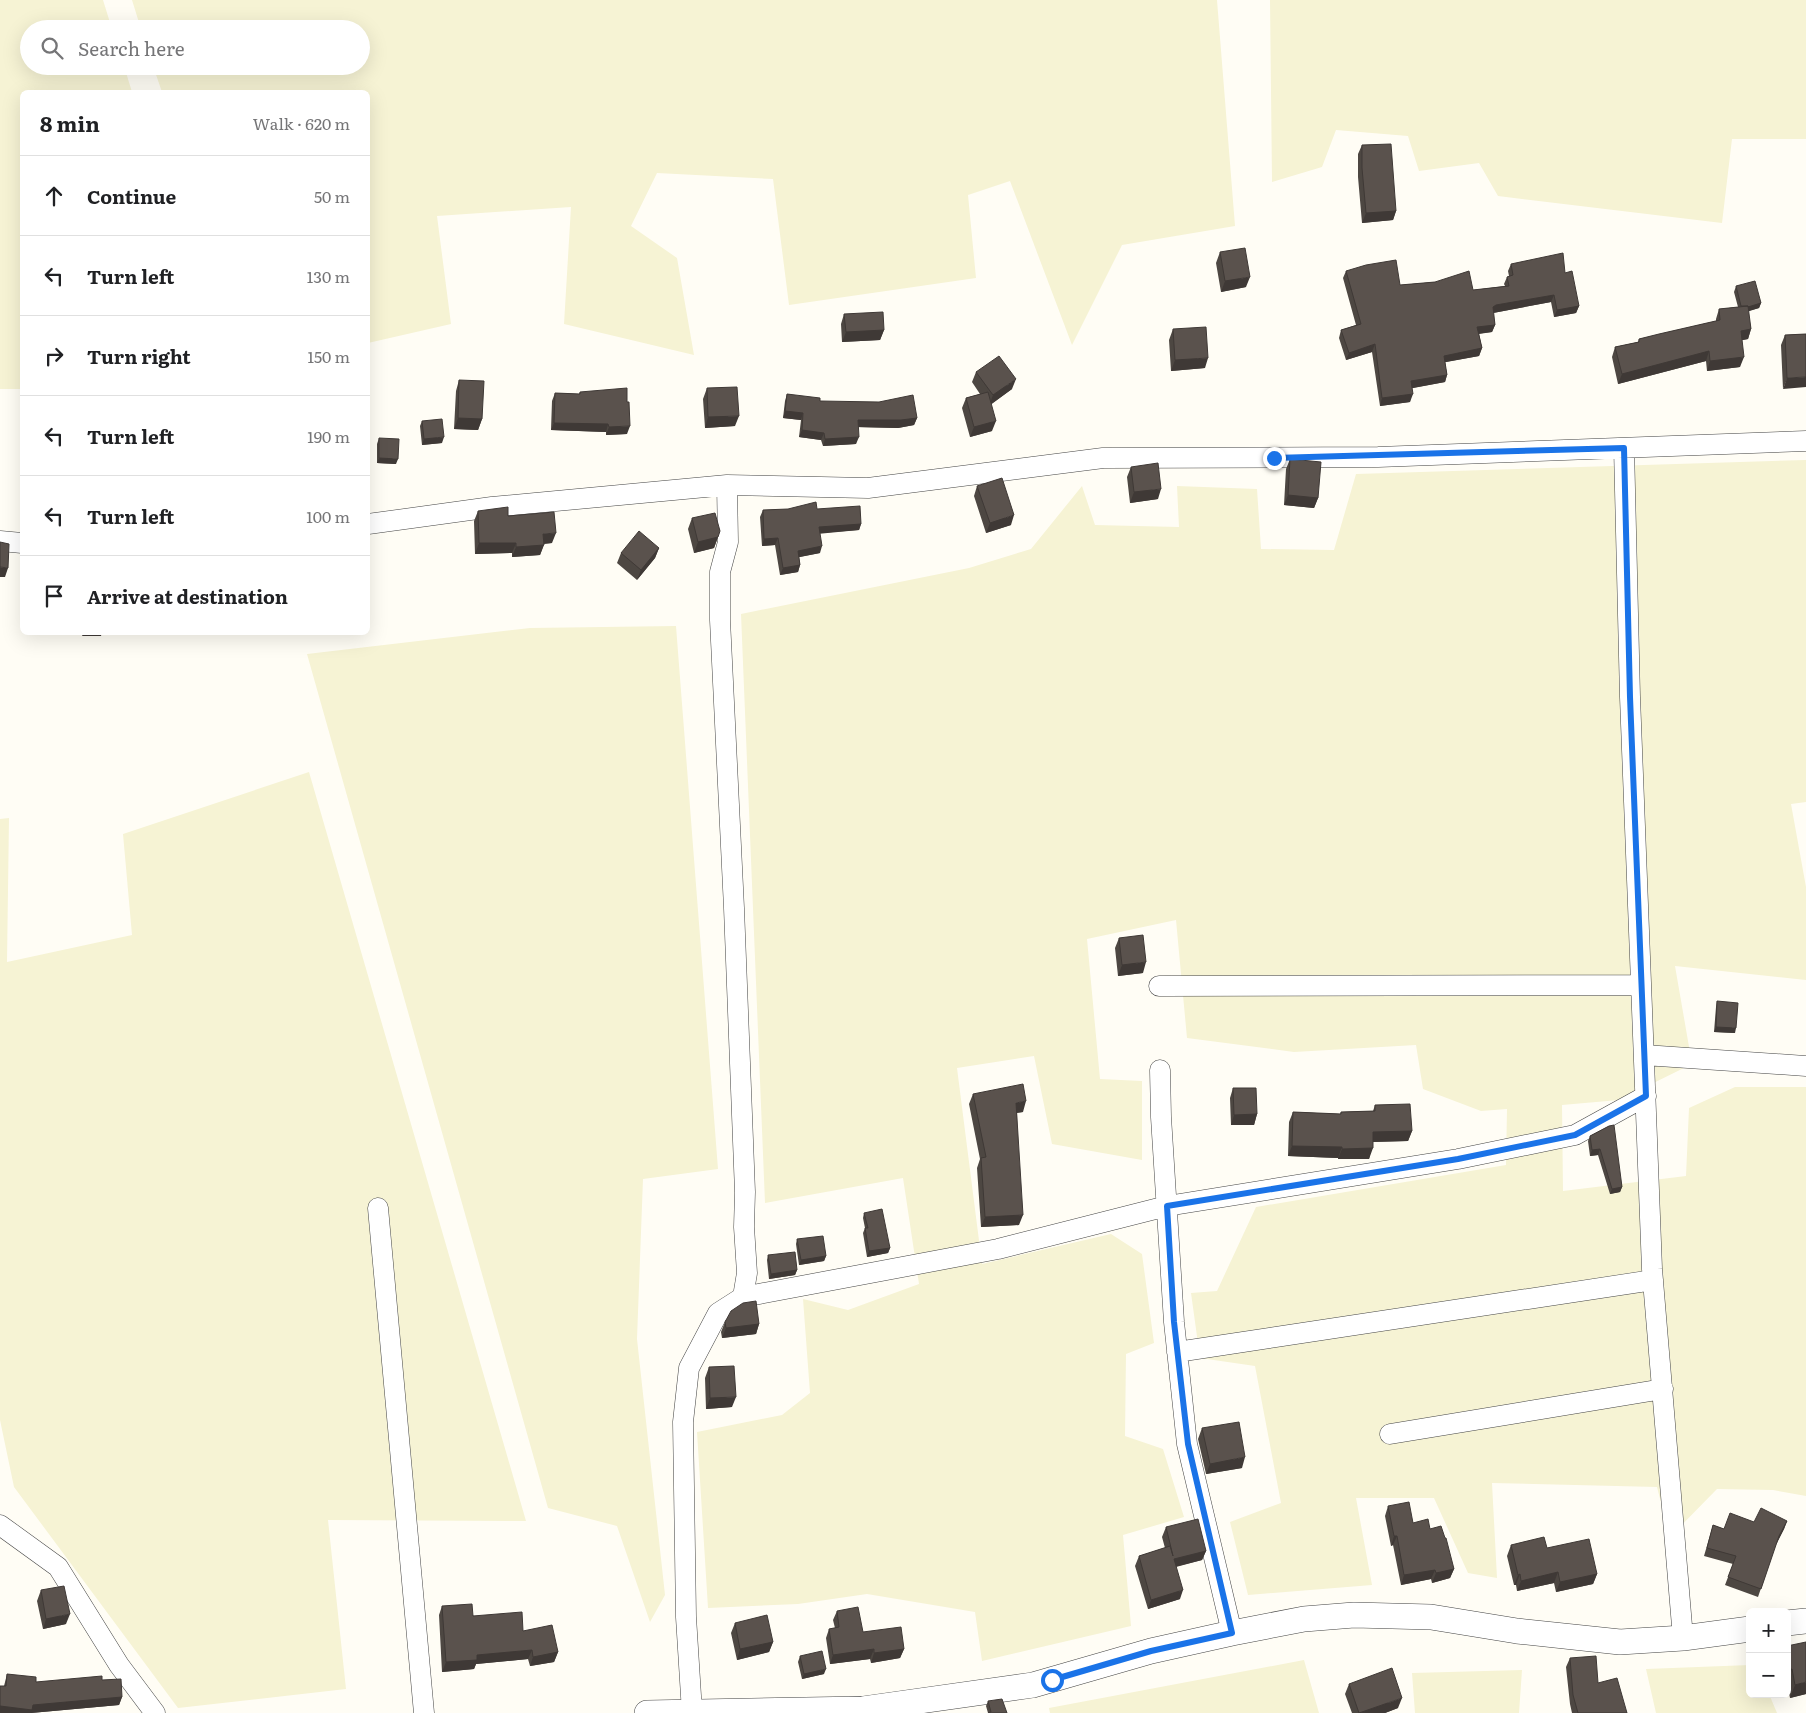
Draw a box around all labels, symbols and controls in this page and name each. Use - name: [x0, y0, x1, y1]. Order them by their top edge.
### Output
- search box: [20, 20, 370, 75]
- icon: search: [38, 34, 66, 62]
- text: Search here: [78, 34, 185, 62]
- text: 8 min: [40, 107, 100, 138]
- text: Walk · 620 m: [253, 111, 350, 135]
- icon: ahead: [40, 182, 68, 210]
- text: Continue: [87, 182, 176, 210]
- text: 50 m: [314, 184, 350, 208]
- icon: left: [40, 262, 68, 290]
- text: Turn left: [87, 262, 174, 290]
- text: 130 m: [307, 264, 350, 288]
- icon: right: [40, 342, 68, 370]
- text: Turn right: [87, 342, 191, 370]
- text: 150 m: [307, 344, 350, 368]
- icon: left: [40, 422, 68, 450]
- text: Turn left: [87, 422, 174, 450]
- text: 190 m: [307, 424, 350, 448]
- route end: [1263, 447, 1286, 470]
- icon: left: [40, 502, 68, 530]
- text: Turn left: [87, 502, 174, 530]
- text: 100 m: [306, 504, 350, 528]
- icon: arrive: [40, 582, 68, 610]
- text: Arrive at destination: [87, 582, 288, 610]
- map controls: [1746, 1608, 1791, 1698]
- button: +: [1746, 1608, 1791, 1653]
- button: −: [1746, 1653, 1791, 1698]
- route start: [1041, 1669, 1064, 1692]

